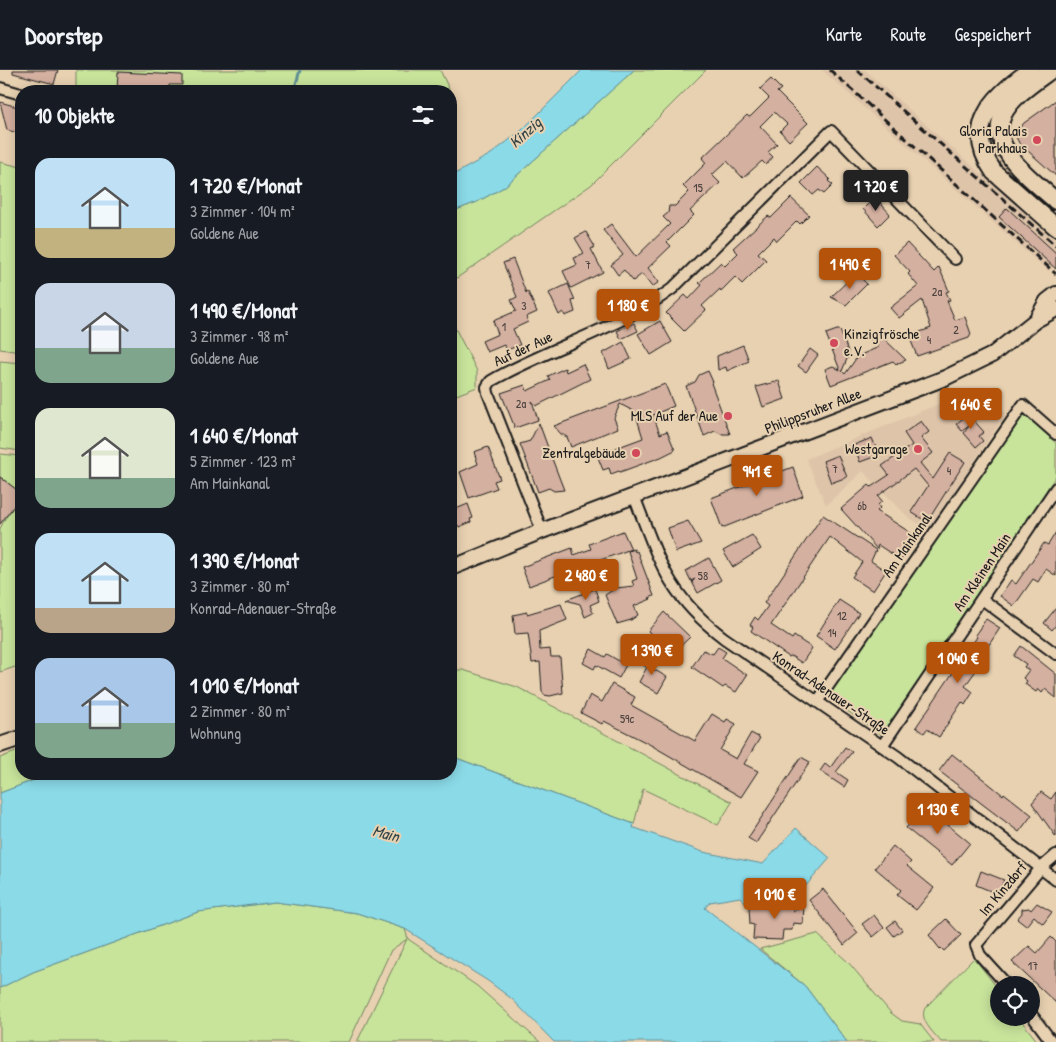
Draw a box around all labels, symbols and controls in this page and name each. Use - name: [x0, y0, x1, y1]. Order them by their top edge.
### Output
- text: Doorstep: [25, 19, 102, 51]
- text: Karte: [826, 22, 863, 47]
- text: Route: [891, 22, 927, 47]
- text: Gespeichert: [955, 22, 1031, 47]
- text: 10 Objekte: [35, 101, 115, 130]
- icon: filters: [409, 101, 437, 129]
- water label: Kinzig: [504, 111, 547, 152]
- place label: Gloria Palais Parkhaus: [959, 120, 1027, 158]
- marker: Gloria Palais Parkhaus: [1031, 134, 1043, 146]
- pin: 1 720 €: [830, 170, 922, 212]
- text: 1 720 €/Monat: [190, 171, 302, 200]
- text: 1 720 €: [854, 175, 898, 197]
- icon: home: [75, 178, 135, 238]
- house number: 15: [693, 179, 703, 196]
- text: 3 Zimmer · 104 m²: [190, 200, 295, 222]
- text: Goldene Aue: [190, 222, 259, 244]
- pin: 1 490 €: [804, 248, 896, 290]
- text: 1 490 €: [830, 253, 870, 275]
- house number: 7: [585, 256, 591, 273]
- house number: 2a: [932, 283, 942, 300]
- pin: 1 180 €: [582, 288, 674, 331]
- text: 1 180 €: [608, 294, 648, 316]
- text: 1 490 €/Monat: [190, 296, 297, 325]
- house number: 3: [521, 297, 527, 314]
- icon: home: [75, 303, 135, 363]
- house number: 1: [502, 318, 506, 335]
- house number: 2: [953, 321, 959, 338]
- place label: Kinzigfrösche e.V.: [844, 323, 920, 361]
- text: 3 Zimmer · 98 m²: [190, 325, 288, 347]
- street label: Auf der Aue: [490, 326, 556, 371]
- house number: 4: [927, 331, 932, 348]
- marker: Kinzigfrösche e.V.: [828, 337, 840, 349]
- text: Goldene Aue: [190, 347, 259, 369]
- street label: Philippsruher Allee: [762, 382, 864, 439]
- pin: 1 640 €: [925, 388, 1017, 430]
- text: 1 640 €: [951, 393, 991, 415]
- house number: 2a: [516, 395, 526, 412]
- place label: MLS Auf der Aue: [631, 405, 718, 426]
- marker: MLS Auf der Aue: [722, 410, 734, 422]
- text: 1 640 €/Monat: [190, 421, 298, 450]
- icon: home: [75, 428, 135, 488]
- place label: Westgarage: [845, 438, 908, 459]
- place label: Zentralgebäude: [542, 442, 626, 463]
- marker: Westgarage: [912, 443, 924, 455]
- marker: Zentralgebäude: [630, 447, 642, 459]
- text: 5 Zimmer · 123 m²: [190, 450, 296, 472]
- pin: 941 €: [722, 454, 792, 497]
- text: 941 €: [742, 460, 772, 482]
- house number: 7: [832, 460, 838, 477]
- house number: 4: [947, 462, 952, 479]
- text: Am Mainkanal: [190, 472, 270, 494]
- house number: 6b: [857, 497, 867, 514]
- street label: Am Mainkanal: [877, 508, 937, 581]
- street label: Am Kleinen Main: [948, 528, 1016, 615]
- text: 1 390 €/Monat: [190, 546, 299, 575]
- icon: home: [75, 553, 135, 613]
- pin: 2 480 €: [540, 558, 632, 601]
- text: 2 480 €: [565, 564, 607, 586]
- house number: 58: [698, 567, 708, 584]
- text: 3 Zimmer · 80 m²: [190, 575, 290, 597]
- text: Konrad-Adenauer-Straße: [190, 597, 337, 619]
- house number: 12: [837, 607, 847, 624]
- house number: 14: [828, 624, 837, 641]
- pin: 1 390 €: [606, 634, 698, 676]
- text: 1 390 €: [631, 639, 673, 661]
- pin: 1 040 €: [912, 642, 1004, 684]
- street label: Konrad-Adenauer-Straße: [768, 645, 894, 740]
- text: 1 040 €: [937, 647, 979, 669]
- text: 1 010 €/Monat: [190, 671, 299, 700]
- icon: home: [75, 678, 135, 738]
- text: 2 Zimmer · 80 m²: [190, 700, 290, 722]
- house number: 59c: [620, 710, 634, 727]
- text: Wohnung: [190, 722, 241, 744]
- pin: 1 130 €: [892, 792, 984, 835]
- text: 1 130 €: [917, 798, 959, 820]
- water label: Main: [370, 819, 403, 847]
- street label: Im Kinzdorf: [974, 857, 1032, 920]
- pin: 1 010 €: [729, 878, 821, 920]
- text: 1 010 €: [754, 883, 796, 905]
- house number: 17: [1028, 957, 1038, 974]
- map controls: [990, 976, 1040, 1026]
- button: locate: [990, 976, 1040, 1026]

